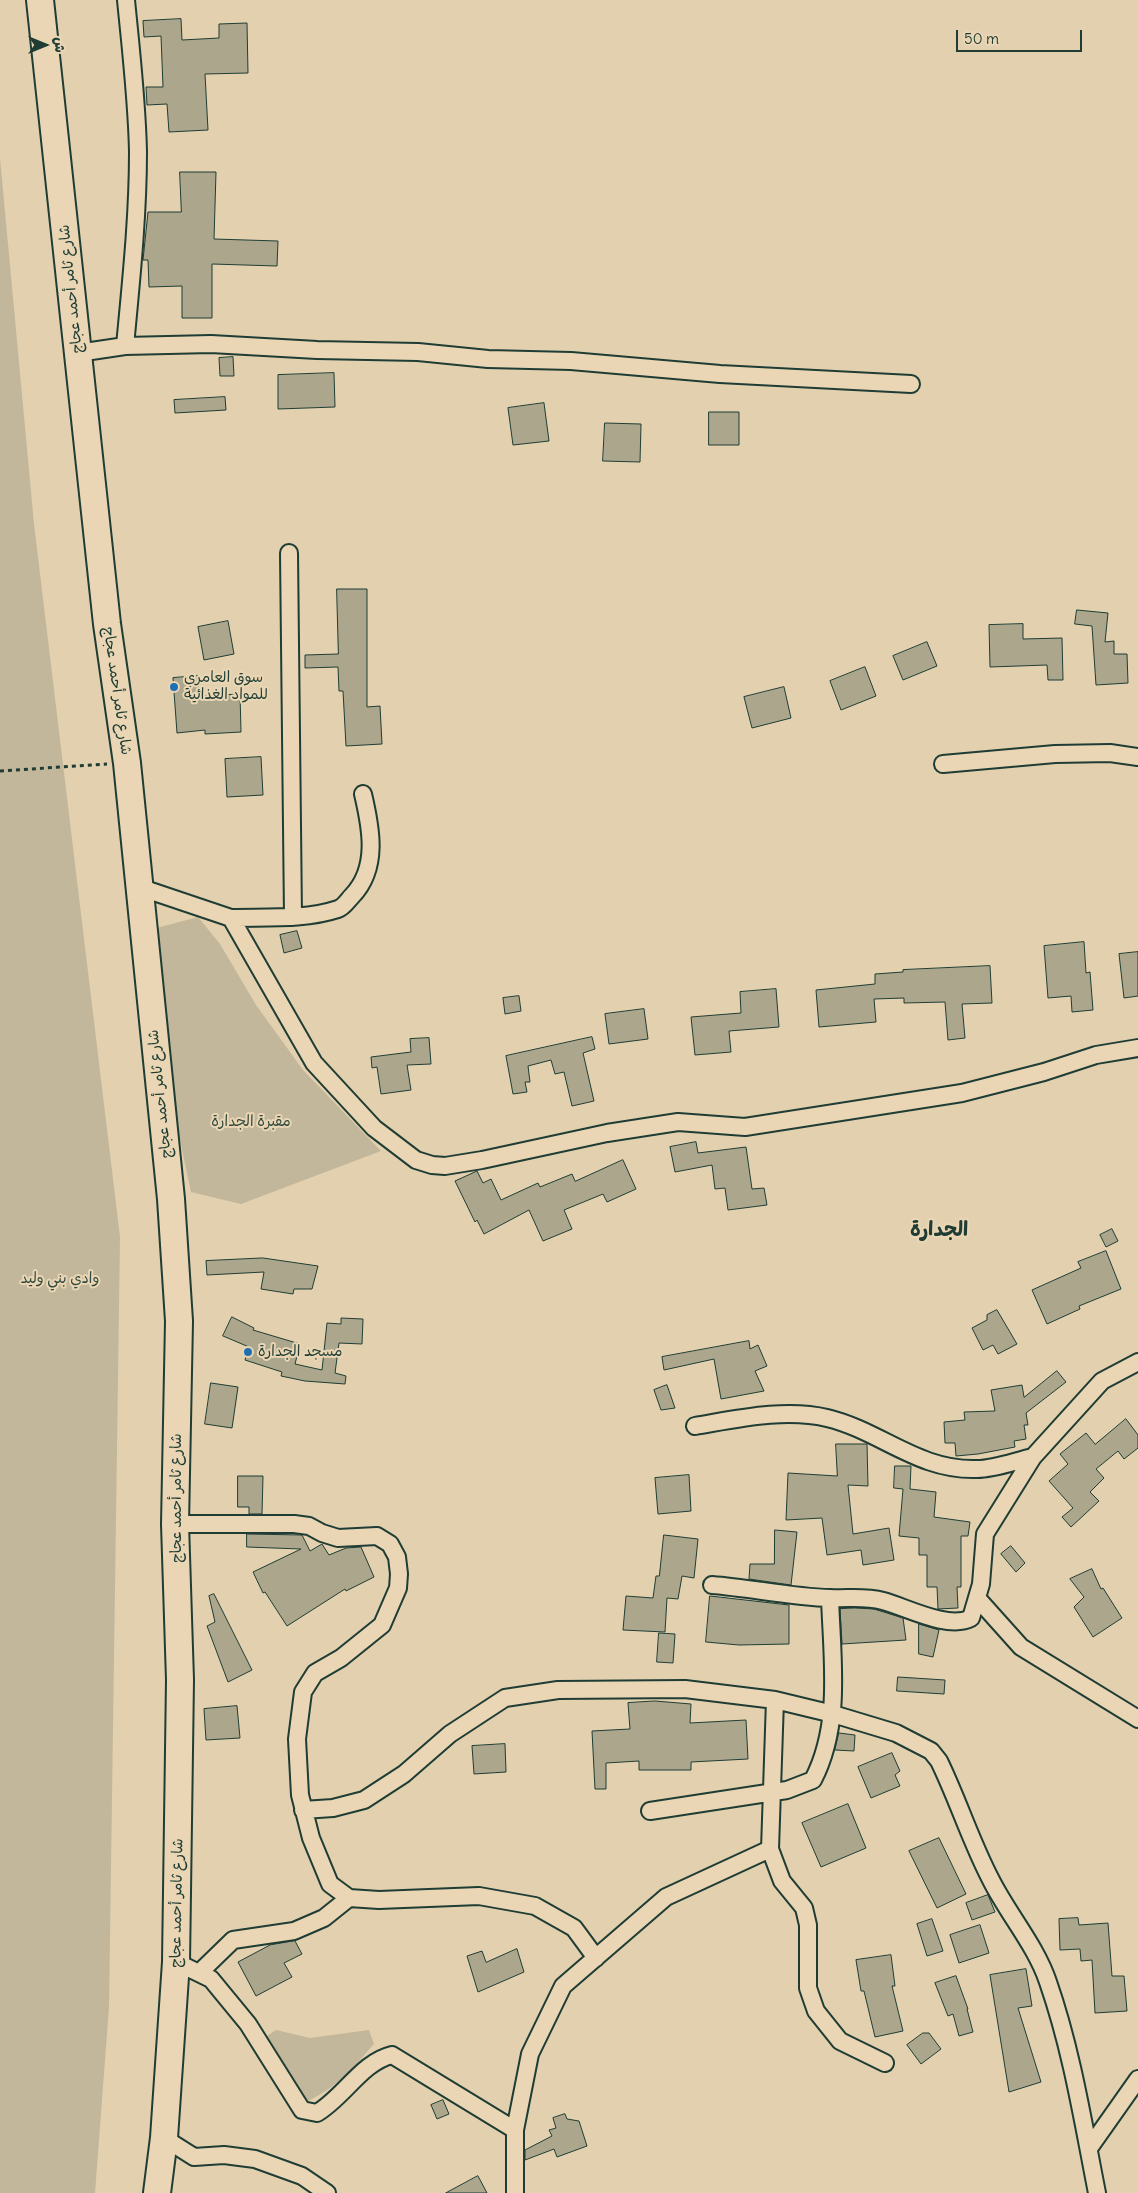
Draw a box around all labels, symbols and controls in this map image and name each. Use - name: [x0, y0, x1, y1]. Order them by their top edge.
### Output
- north arrow: [20, 20, 70, 70]
- scale bar: [958, 20, 1084, 52]
- text: 50 m: [964, 29, 999, 48]
- text: ش: [51, 37, 69, 53]
- street label: شارع ثامر أحمد عجاج: [55, 224, 87, 354]
- street label: شارع ثامر أحمد عجاج: [99, 626, 135, 756]
- place label: سوق العامري للمواد الغذائية: [184, 669, 268, 704]
- marker: سوق العامري للمواد الغذائية: [168, 681, 180, 693]
- street label: شارع ثامر أحمد عجاج: [144, 1029, 176, 1159]
- park label: مقبرة الجدارة: [211, 1113, 291, 1131]
- district label: الجدارة: [910, 1218, 968, 1242]
- park label: وادي بني وليد: [21, 1270, 99, 1288]
- place label: مسجد الجدارة: [258, 1343, 342, 1361]
- marker: مسجد الجدارة: [242, 1346, 254, 1358]
- street label: شارع ثامر أحمد عجاج: [168, 1433, 186, 1563]
- street label: شارع ثامر أحمد عجاج: [167, 1838, 187, 1968]

